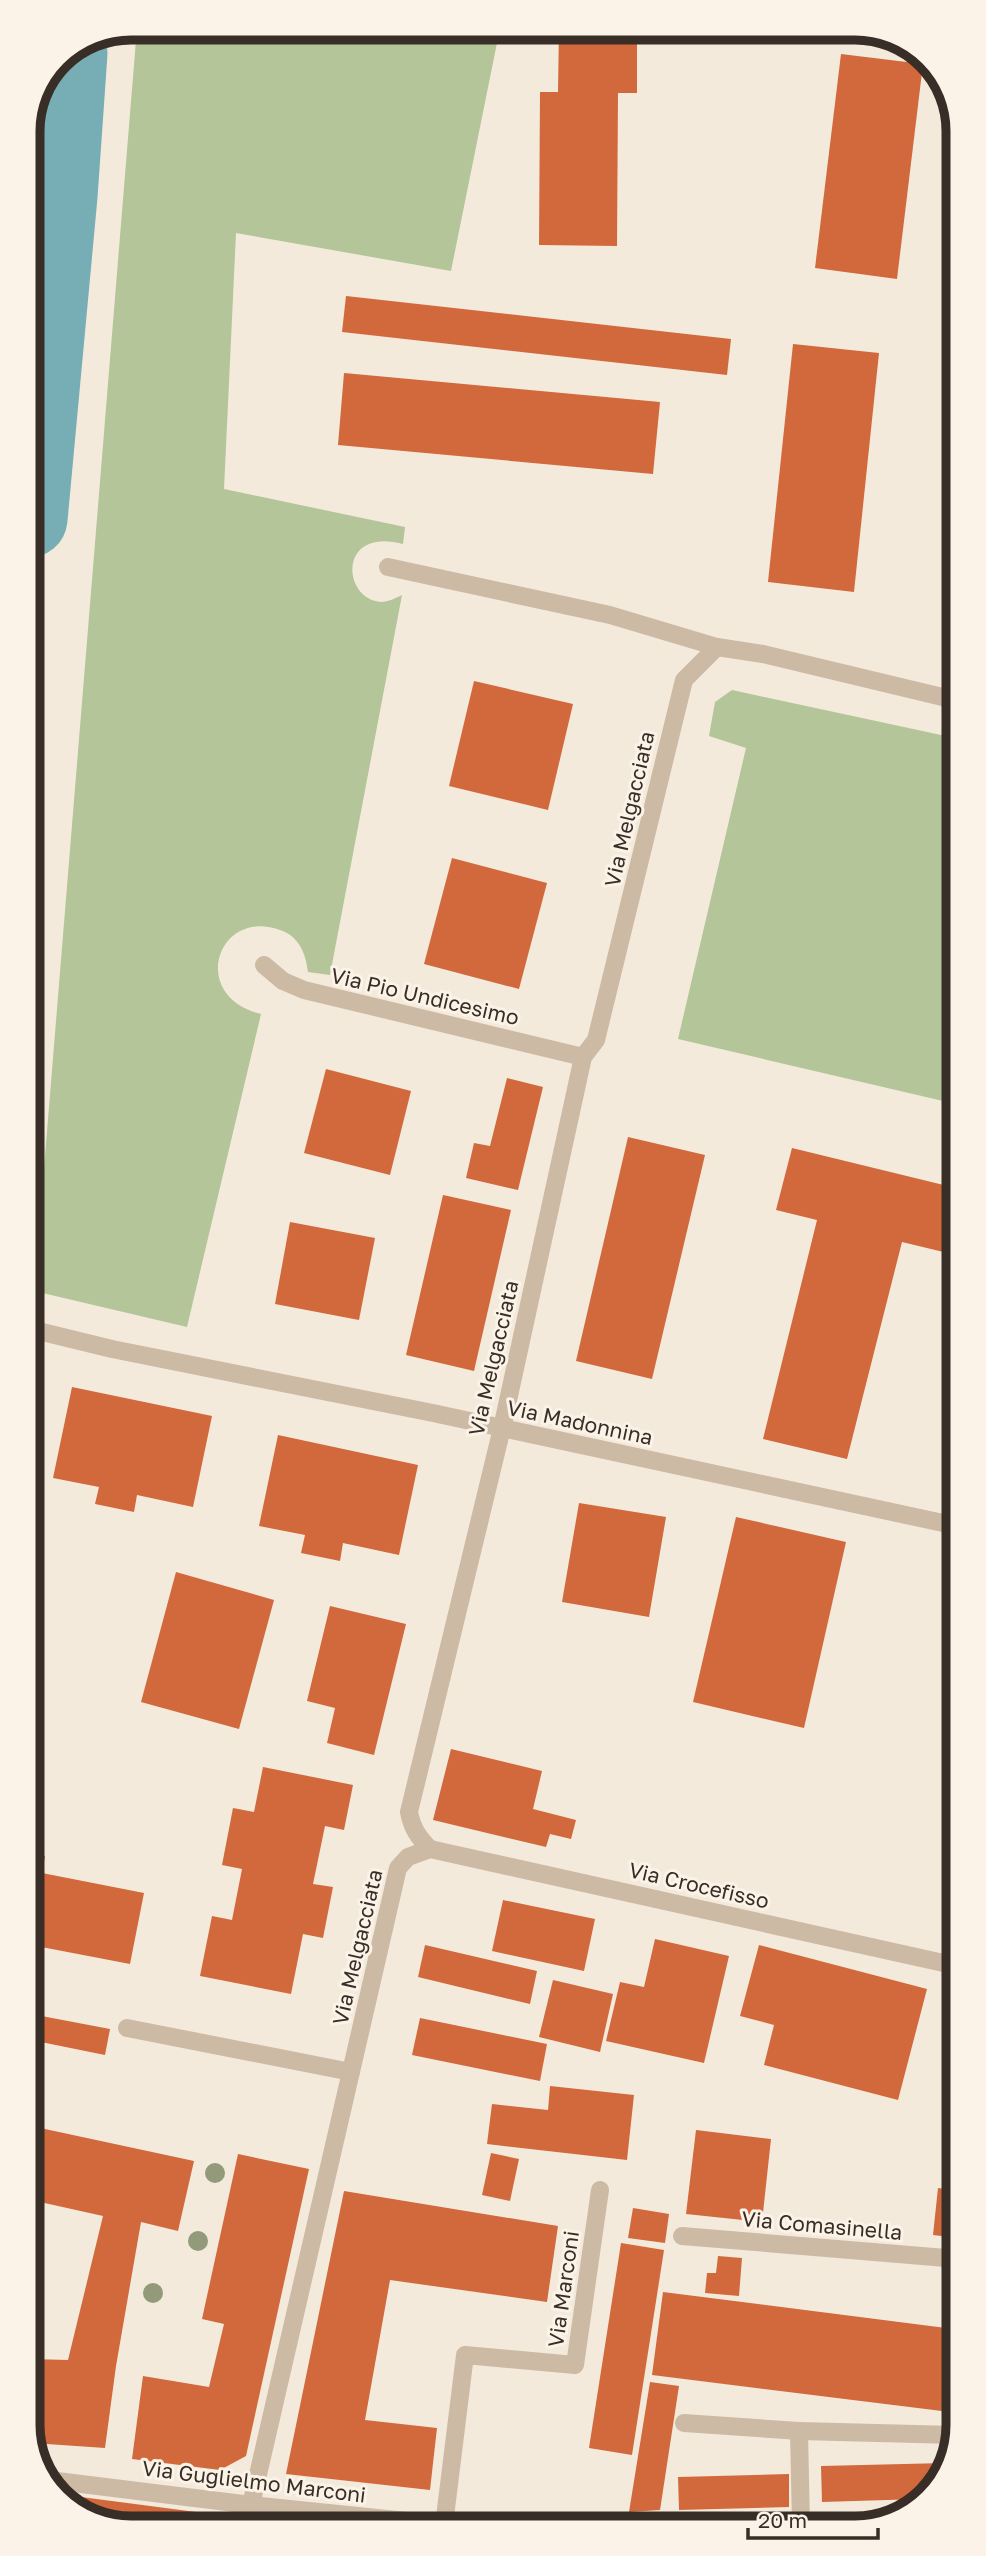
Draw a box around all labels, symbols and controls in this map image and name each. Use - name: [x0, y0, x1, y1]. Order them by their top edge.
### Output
- street label: Via Melgacciata: [598, 729, 660, 889]
- street label: Via Pio Undicesimo: [328, 962, 522, 1030]
- street label: Via Melgacciata: [462, 1278, 524, 1438]
- street label: Via Madonnina: [505, 1394, 655, 1450]
- street label: Via Crocefisso: [626, 1856, 772, 1914]
- street label: Via Melgacciata: [326, 1867, 388, 2027]
- street label: Via Comasinella: [741, 2205, 903, 2245]
- street label: Via Marconi: [542, 2229, 584, 2349]
- street label: Via Guglielmo Marconi: [141, 2454, 367, 2508]
- scale bar: [748, 2496, 878, 2540]
- text: 20 m: [758, 2507, 807, 2533]

